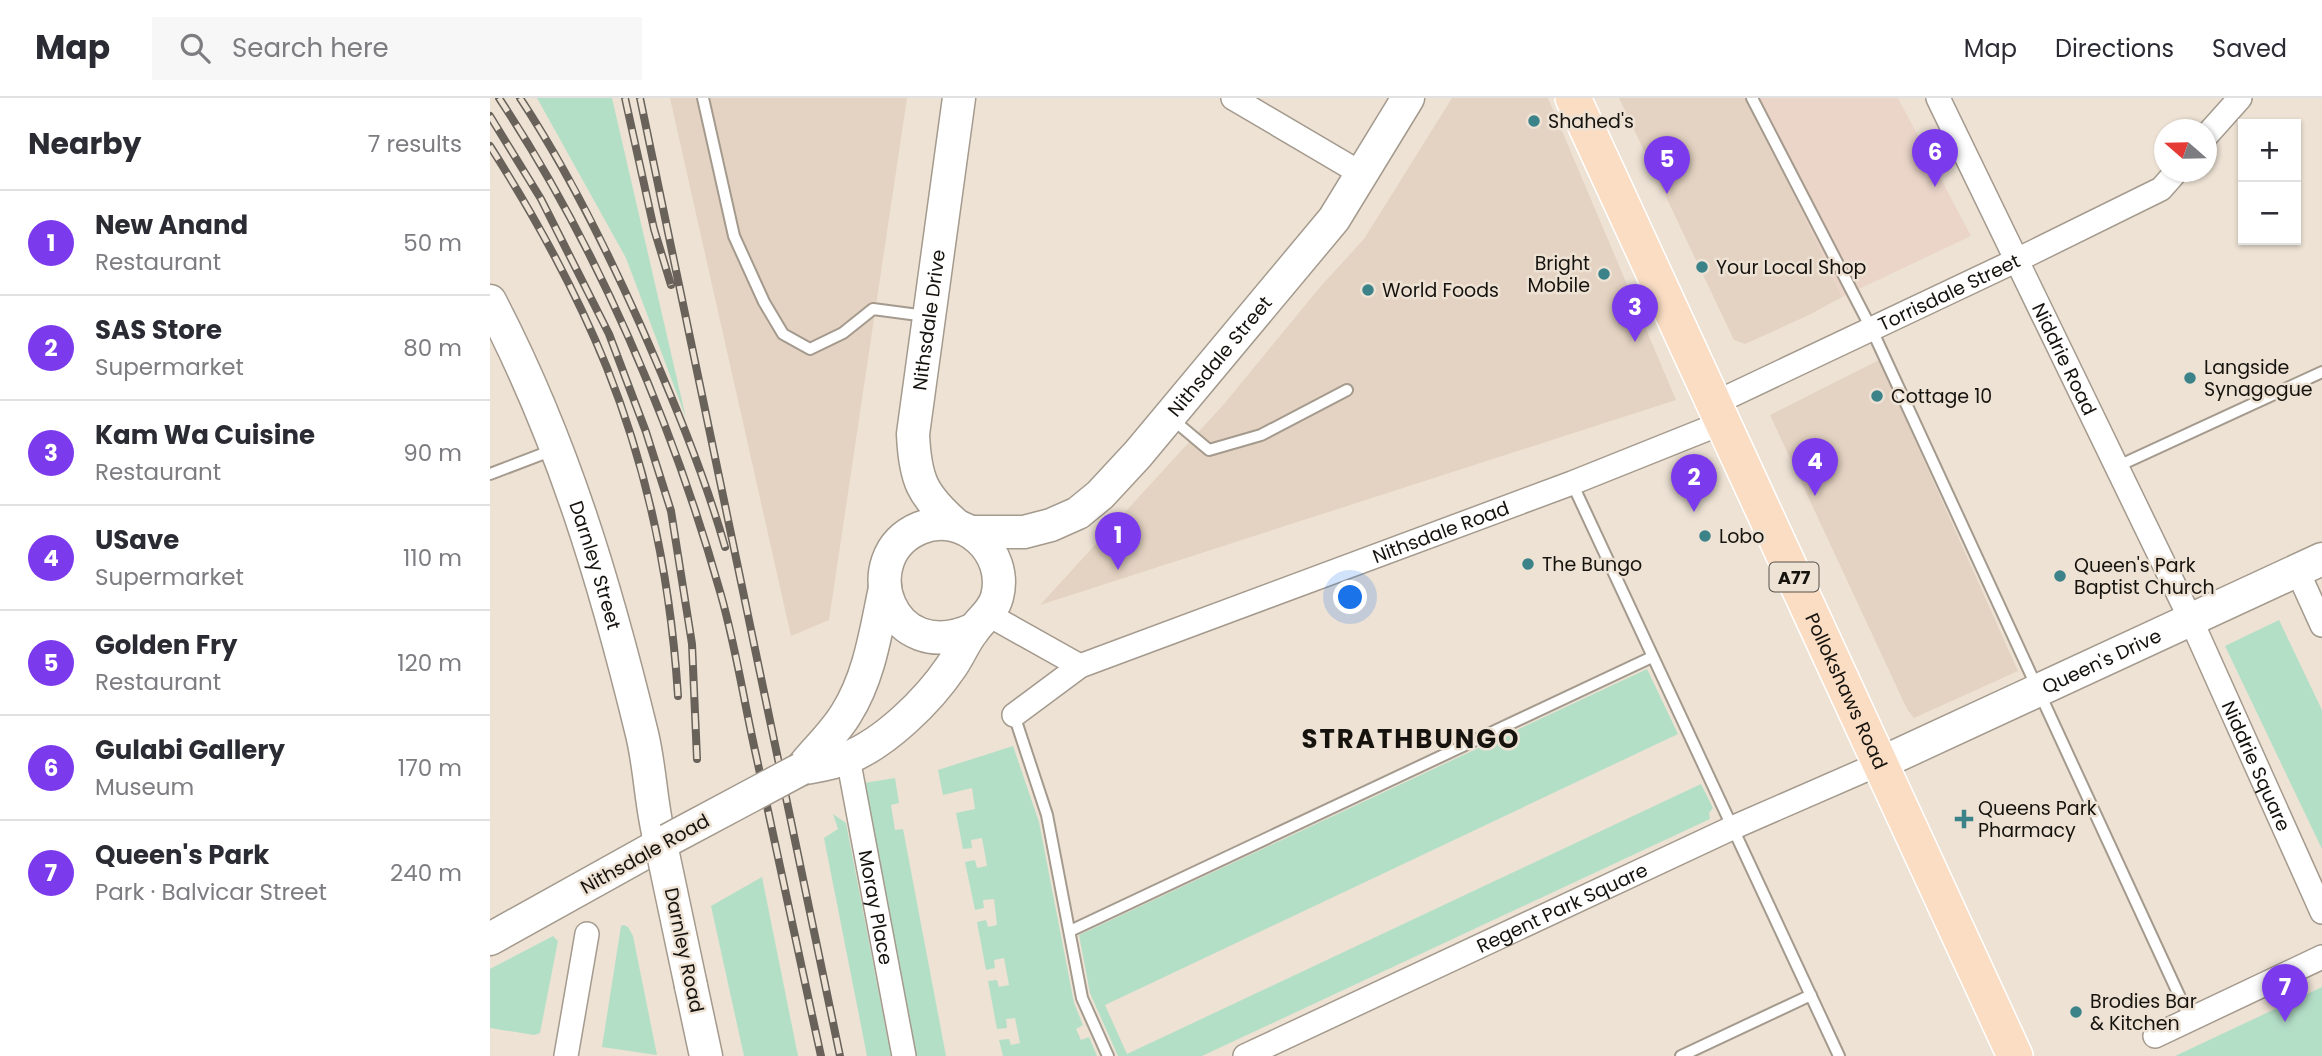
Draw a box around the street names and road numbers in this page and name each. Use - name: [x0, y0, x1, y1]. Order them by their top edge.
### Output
- street label: Torrisdale Street: [1873, 247, 2024, 337]
- street label: Nithsdale Drive: [906, 248, 952, 392]
- street label: Nithsdale Street: [1161, 290, 1278, 423]
- street label: Niddrie Road: [2026, 298, 2103, 420]
- street label: Nithsdale Road: [1369, 494, 1513, 570]
- street label: Darnley Street: [563, 497, 628, 633]
- road number: A77: [1770, 562, 1818, 592]
- street label: Pollokshaws Road: [1799, 608, 1894, 774]
- street label: Queen's Drive: [2038, 622, 2166, 700]
- street label: Niddrie Square: [2215, 696, 2297, 835]
- street label: Nithsdale Road: [576, 807, 714, 901]
- street label: Moray Place: [852, 848, 900, 967]
- street label: Regent Park Square: [1472, 856, 1652, 959]
- street label: Darnley Road: [658, 885, 710, 1015]

